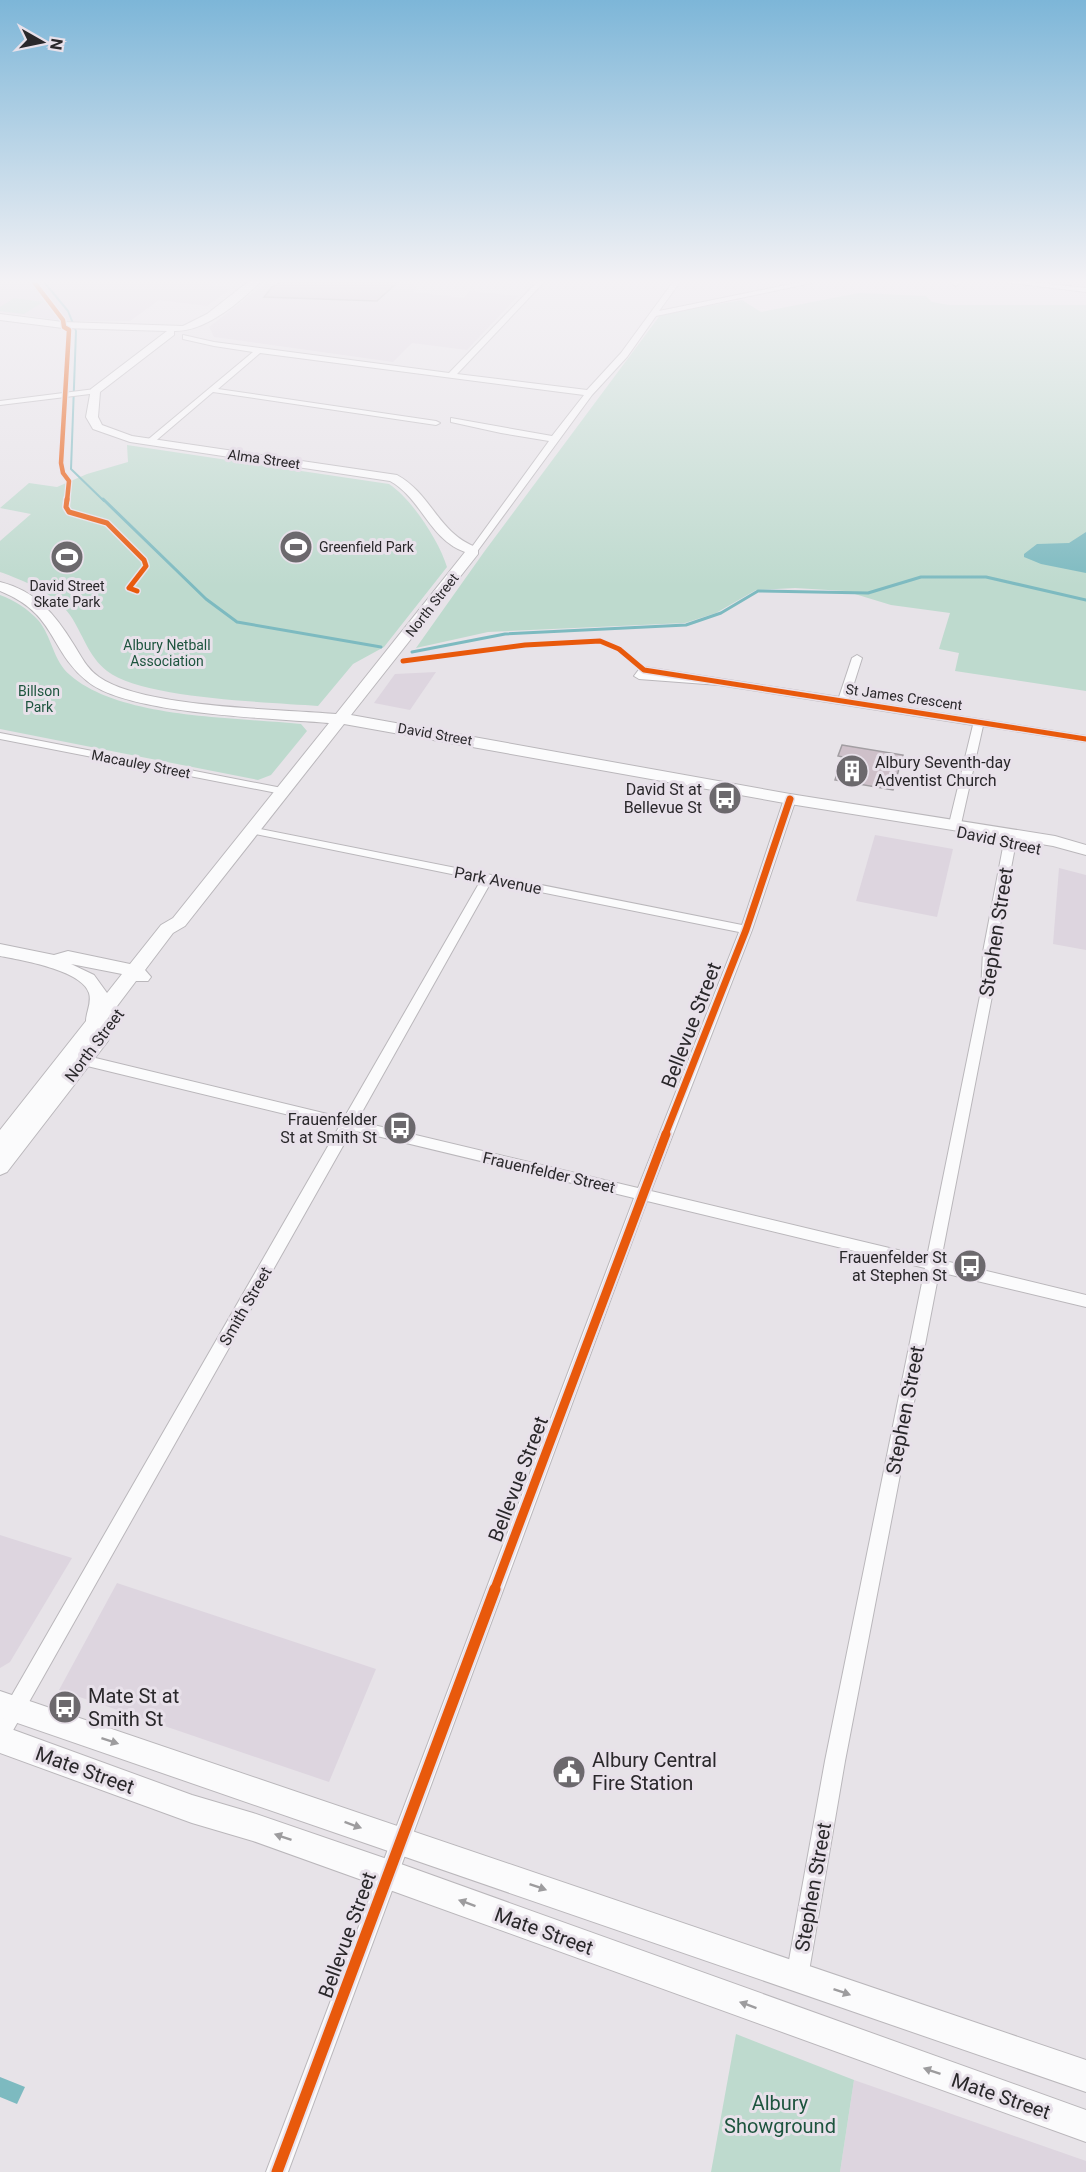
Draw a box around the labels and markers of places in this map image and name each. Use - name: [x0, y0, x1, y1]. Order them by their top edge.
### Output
- sports icon: Greenfield Park: [278, 529, 314, 565]
- sports icon: David Street Skate Park: [49, 539, 85, 575]
- place label: Greenfield Park: [319, 539, 415, 555]
- place label: David Street Skate Park: [29, 578, 105, 610]
- building icon: Albury Seventh-day Adventist Church: [834, 753, 870, 789]
- place label: Albury Seventh-day Adventist Church: [875, 753, 1011, 790]
- place label: David St at Bellevue St: [624, 780, 702, 817]
- bus stop icon: David St at Bellevue St: [707, 780, 743, 816]
- place label: Frauenfelder St at Smith St: [280, 1110, 378, 1147]
- bus stop icon: Frauenfelder St at Smith St: [382, 1110, 418, 1146]
- place label: Frauenfelder St at Stephen St: [839, 1248, 947, 1285]
- bus stop icon: Frauenfelder St at Stephen St: [952, 1248, 988, 1284]
- place label: Mate St at Smith St: [88, 1684, 179, 1731]
- bus stop icon: Mate St at Smith St: [47, 1689, 83, 1725]
- place label: Albury Central Fire Station: [592, 1748, 717, 1795]
- public building icon: Albury Central Fire Station: [551, 1754, 587, 1790]

